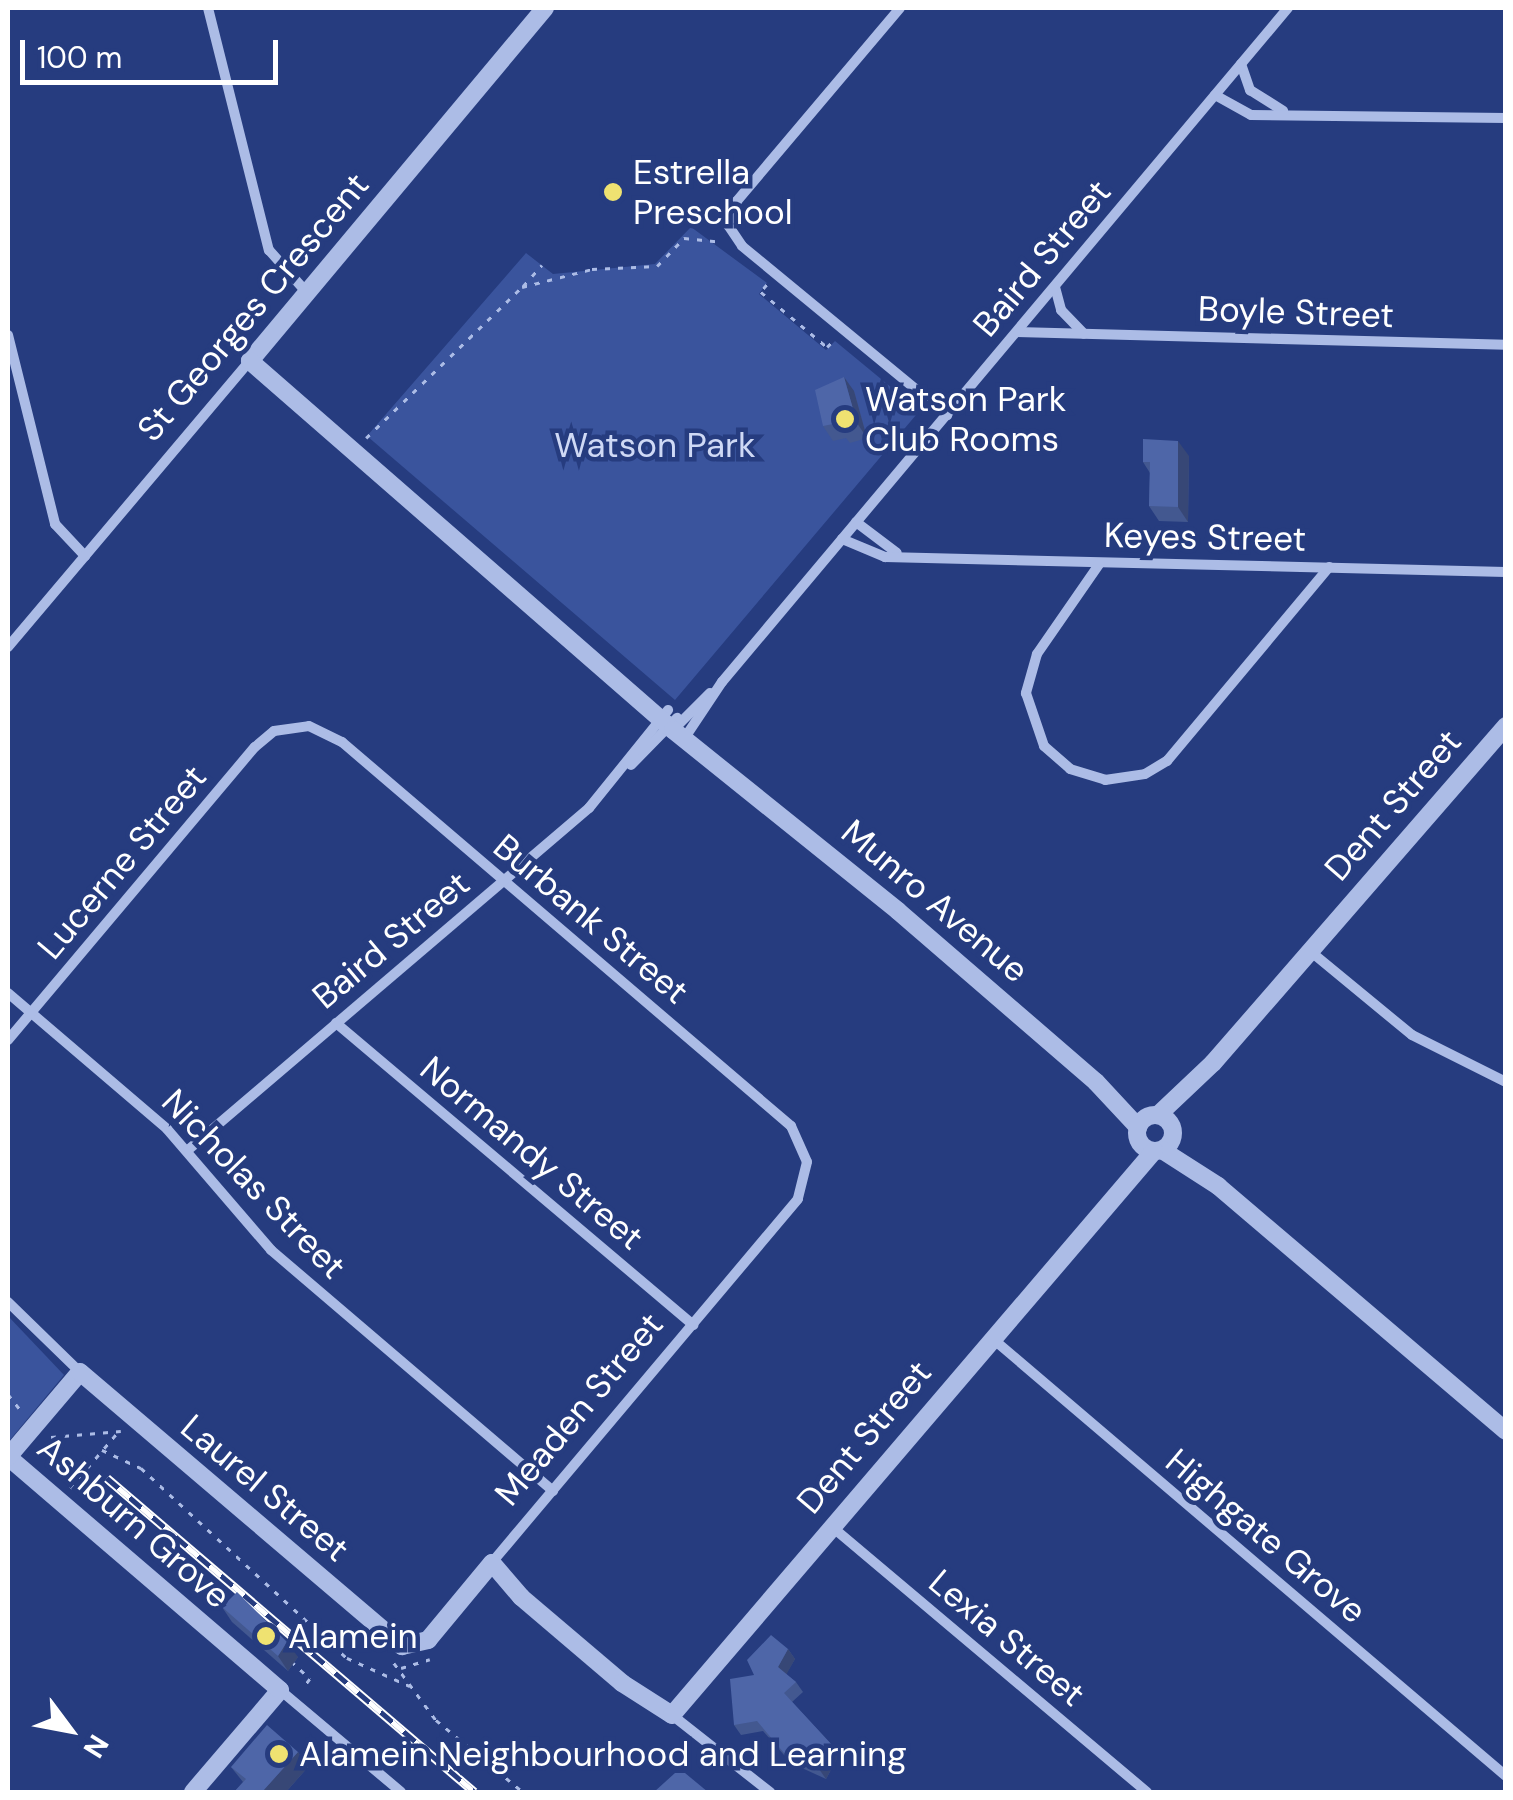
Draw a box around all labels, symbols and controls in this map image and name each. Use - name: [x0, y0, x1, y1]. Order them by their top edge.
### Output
- scale bar: [25, 20, 282, 82]
- text: 100 m: [37, 38, 122, 77]
- place label: Estrella Preschool: [633, 151, 792, 233]
- street label: St Georges Crescent: [129, 164, 377, 450]
- street label: Baird Street: [964, 171, 1120, 345]
- marker: Estrella Preschool: [602, 181, 624, 203]
- street label: Boyle Street: [1197, 288, 1395, 336]
- place label: Watson Park Club Rooms: [865, 378, 1066, 460]
- marker: Watson Park Club Rooms: [834, 408, 856, 430]
- park label: Watson Park: [554, 424, 756, 466]
- street label: Keyes Street: [1104, 514, 1306, 560]
- street label: Dent Street: [1316, 721, 1470, 889]
- street label: Lucerne Street: [29, 757, 215, 967]
- street label: Munro Avenue: [833, 811, 1037, 991]
- street label: Burbank Street: [485, 825, 697, 1013]
- street label: Baird Street: [304, 862, 478, 1018]
- street label: Normandy Street: [412, 1048, 652, 1258]
- street label: Nicholas Street: [153, 1081, 355, 1287]
- street label: Meaden Street: [486, 1304, 672, 1514]
- street label: Dent Street: [788, 1352, 940, 1522]
- street label: Laurel Street: [173, 1406, 357, 1570]
- street label: Ashburn Grove: [29, 1427, 239, 1617]
- street label: Highgate Grove: [1157, 1440, 1375, 1632]
- street label: Lexia Street: [921, 1561, 1093, 1715]
- place label: Alamein: [288, 1615, 418, 1657]
- marker: Alamein: [253, 1623, 279, 1649]
- north arrow: [20, 1680, 120, 1780]
- text: N: [75, 1728, 117, 1765]
- place label: Alamein Neighbourhood and Learning: [299, 1733, 907, 1775]
- marker: Alamein Neighbourhood and Learning: [268, 1743, 290, 1765]

